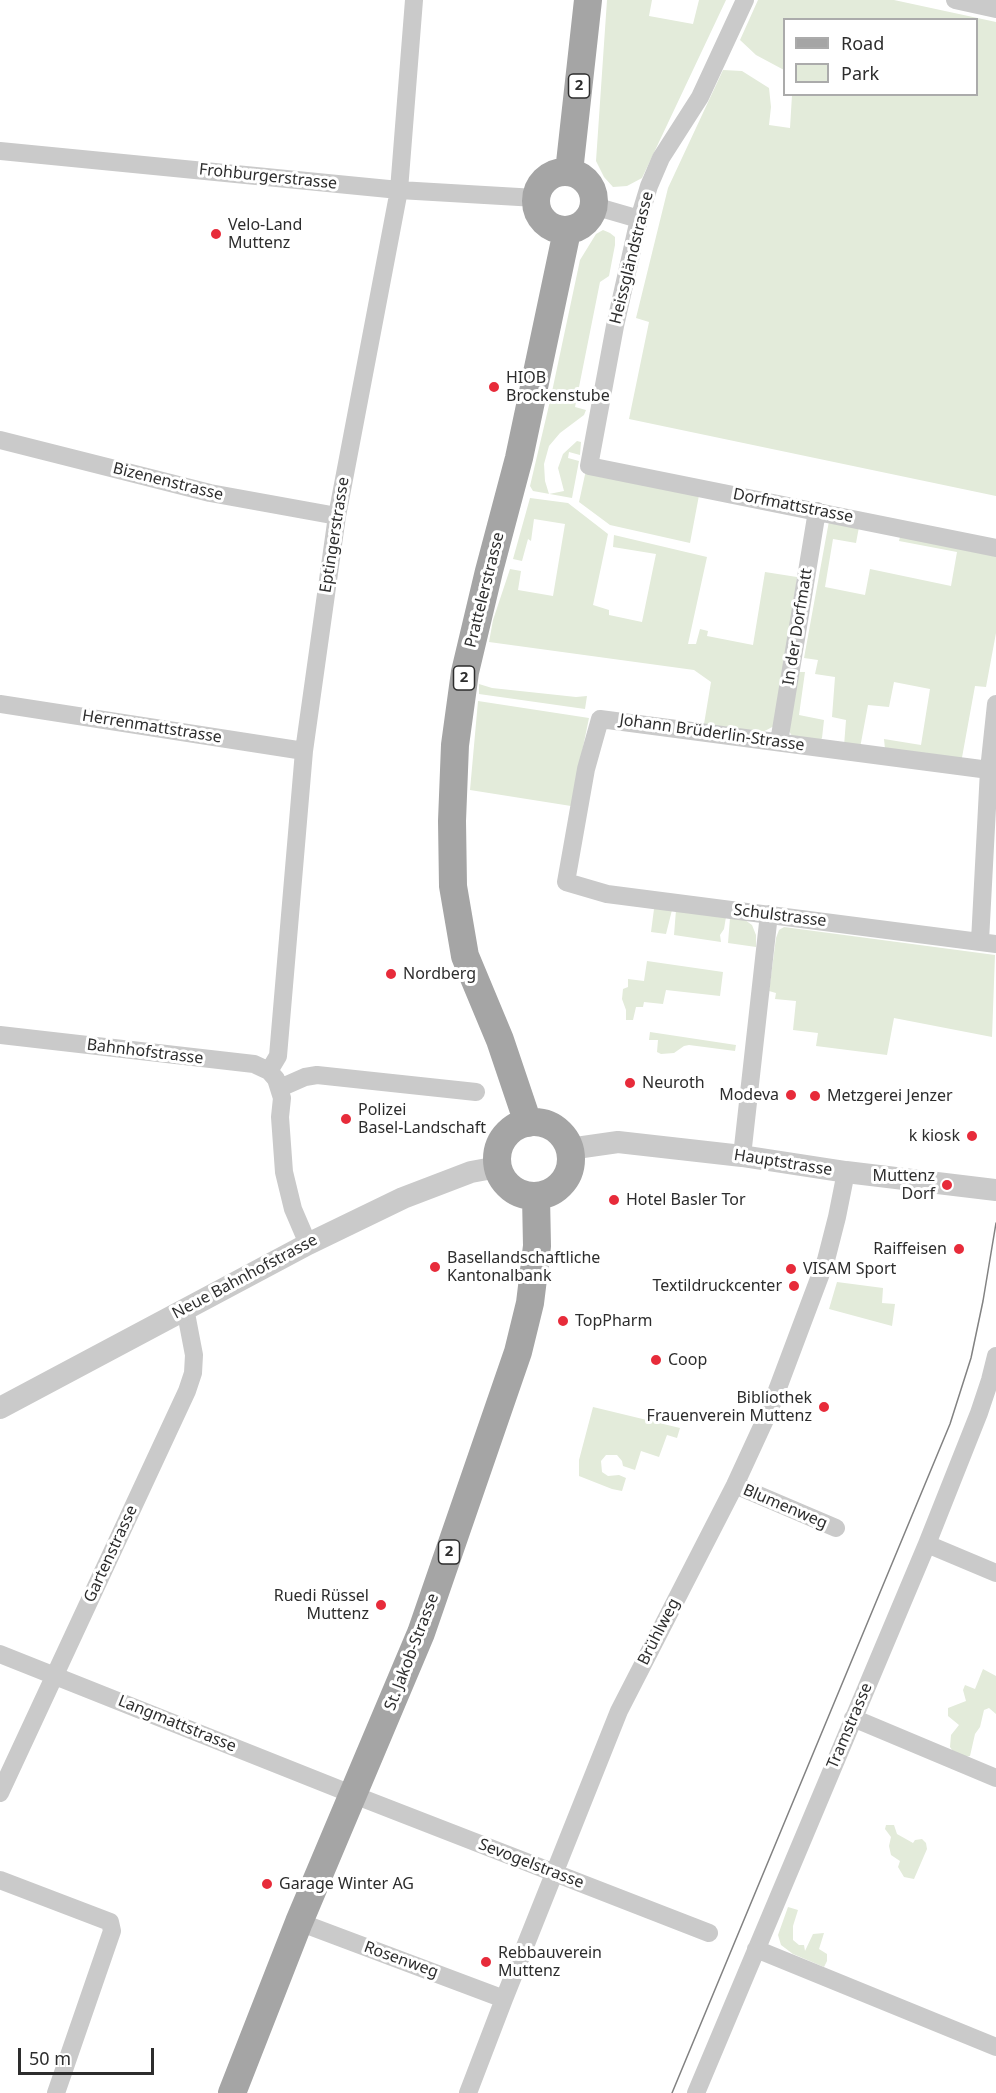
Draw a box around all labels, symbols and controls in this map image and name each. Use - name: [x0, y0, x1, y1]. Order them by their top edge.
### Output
- legend: [783, 18, 978, 96]
- text: Road: [841, 31, 884, 55]
- text: Park: [841, 61, 879, 85]
- road number: 2: [568, 74, 590, 98]
- street label: Frohburgerstrasse: [198, 160, 338, 194]
- street label: Heissgländstrasse: [606, 190, 658, 326]
- place label: Velo-Land Muttenz: [228, 215, 302, 253]
- marker: Velo-Land Muttenz: [209, 227, 223, 241]
- place label: HIOB Brockenstube: [506, 368, 610, 406]
- marker: HIOB Brockenstube: [487, 380, 501, 394]
- street label: Bizenenstrasse: [111, 459, 225, 505]
- street label: Eptingerstrasse: [316, 476, 354, 594]
- street label: Dorfmattstrasse: [731, 485, 855, 527]
- street label: Prattelerstrasse: [461, 530, 509, 650]
- street label: In der Dorfmatt: [779, 567, 817, 687]
- road number: 2: [454, 666, 474, 690]
- street label: Herrenmattstrasse: [81, 706, 223, 748]
- street label: Johann Brüderlin-Strasse: [618, 711, 806, 755]
- street label: Schulstrasse: [732, 901, 828, 931]
- place label: Nordberg: [403, 964, 476, 984]
- marker: Nordberg: [384, 967, 398, 981]
- street label: Bahnhofstrasse: [86, 1035, 204, 1069]
- place label: Neuroth: [642, 1073, 705, 1093]
- marker: Neuroth: [623, 1076, 637, 1090]
- place label: Modeva: [719, 1085, 779, 1105]
- place label: Metzgerei Jenzer: [827, 1086, 953, 1106]
- marker: Modeva: [784, 1088, 798, 1102]
- marker: Metzgerei Jenzer: [808, 1089, 822, 1103]
- place label: Polizei Basel-Landschaft: [358, 1100, 486, 1138]
- marker: Polizei Basel-Landschaft: [339, 1112, 353, 1126]
- place label: k kiosk: [909, 1126, 960, 1146]
- marker: k kiosk: [965, 1129, 979, 1143]
- street label: Hauptstrasse: [732, 1146, 834, 1180]
- place label: Muttenz Dorf: [873, 1166, 935, 1204]
- marker: Muttenz Dorf: [940, 1178, 954, 1192]
- place label: Hotel Basler Tor: [626, 1190, 746, 1210]
- marker: Hotel Basler Tor: [607, 1193, 621, 1207]
- street label: Neue Bahnhofstrasse: [169, 1231, 321, 1323]
- place label: Raiffeisen: [873, 1239, 947, 1259]
- marker: Raiffeisen: [952, 1242, 966, 1256]
- place label: Basellandschaftliche Kantonalbank: [447, 1248, 600, 1286]
- place label: VISAM Sport: [803, 1259, 896, 1279]
- marker: Basellandschaftliche Kantonalbank: [428, 1260, 442, 1274]
- marker: VISAM Sport: [784, 1262, 798, 1276]
- place label: Textildruckcenter: [652, 1276, 782, 1296]
- marker: Textildruckcenter: [787, 1279, 801, 1293]
- place label: TopPharm: [575, 1311, 652, 1331]
- marker: TopPharm: [556, 1314, 570, 1328]
- place label: Coop: [668, 1350, 707, 1370]
- marker: Coop: [649, 1353, 663, 1367]
- place label: Bibliothek Frauenverein Muttenz: [647, 1388, 812, 1426]
- marker: Bibliothek Frauenverein Muttenz: [817, 1400, 831, 1414]
- street label: Blumenweg: [740, 1481, 830, 1533]
- street label: Gartenstrasse: [80, 1502, 142, 1606]
- road number: 2: [438, 1540, 460, 1564]
- place label: Ruedi Rüssel Muttenz: [274, 1586, 369, 1624]
- street label: St. Jakob-Strasse: [381, 1591, 443, 1713]
- street label: Brühlweg: [634, 1595, 684, 1669]
- marker: Ruedi Rüssel Muttenz: [374, 1598, 388, 1612]
- street label: Tramstrasse: [823, 1680, 877, 1772]
- street label: Langmattstrasse: [115, 1692, 239, 1756]
- street label: Sevogelstrasse: [476, 1835, 586, 1893]
- place label: Garage Winter AG: [279, 1874, 414, 1894]
- marker: Garage Winter AG: [260, 1877, 274, 1891]
- street label: Rosenweg: [361, 1938, 441, 1982]
- place label: Rebbauverein Muttenz: [498, 1943, 602, 1981]
- marker: Rebbauverein Muttenz: [479, 1955, 493, 1969]
- scale bar: [21, 2036, 158, 2074]
- text: 50 m: [29, 2046, 71, 2070]

